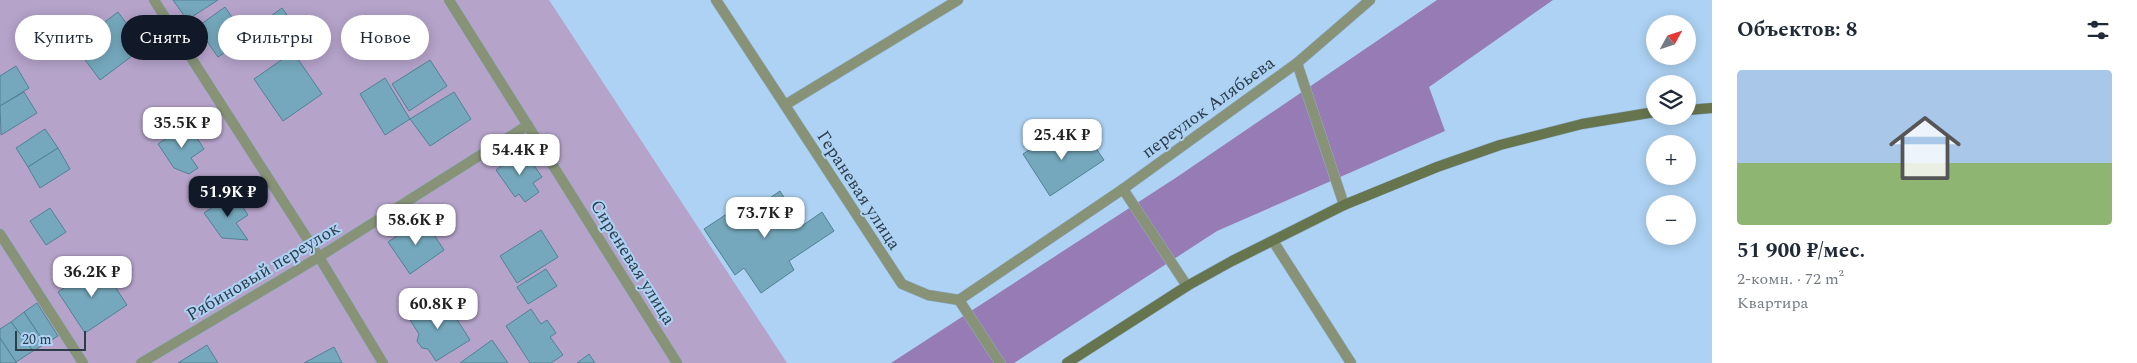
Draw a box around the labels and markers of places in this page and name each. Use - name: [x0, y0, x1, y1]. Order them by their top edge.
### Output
- pin: 35.5K ₽: [136, 106, 228, 149]
- pin: 25.4K ₽: [1016, 119, 1108, 161]
- pin: 54.4K ₽: [474, 134, 566, 176]
- pin: 51.9K ₽: [182, 176, 274, 218]
- pin: 73.7K ₽: [719, 196, 811, 239]
- pin: 58.6K ₽: [370, 204, 462, 246]
- pin: 36.2K ₽: [46, 256, 138, 298]
- pin: 60.8K ₽: [392, 288, 484, 330]

